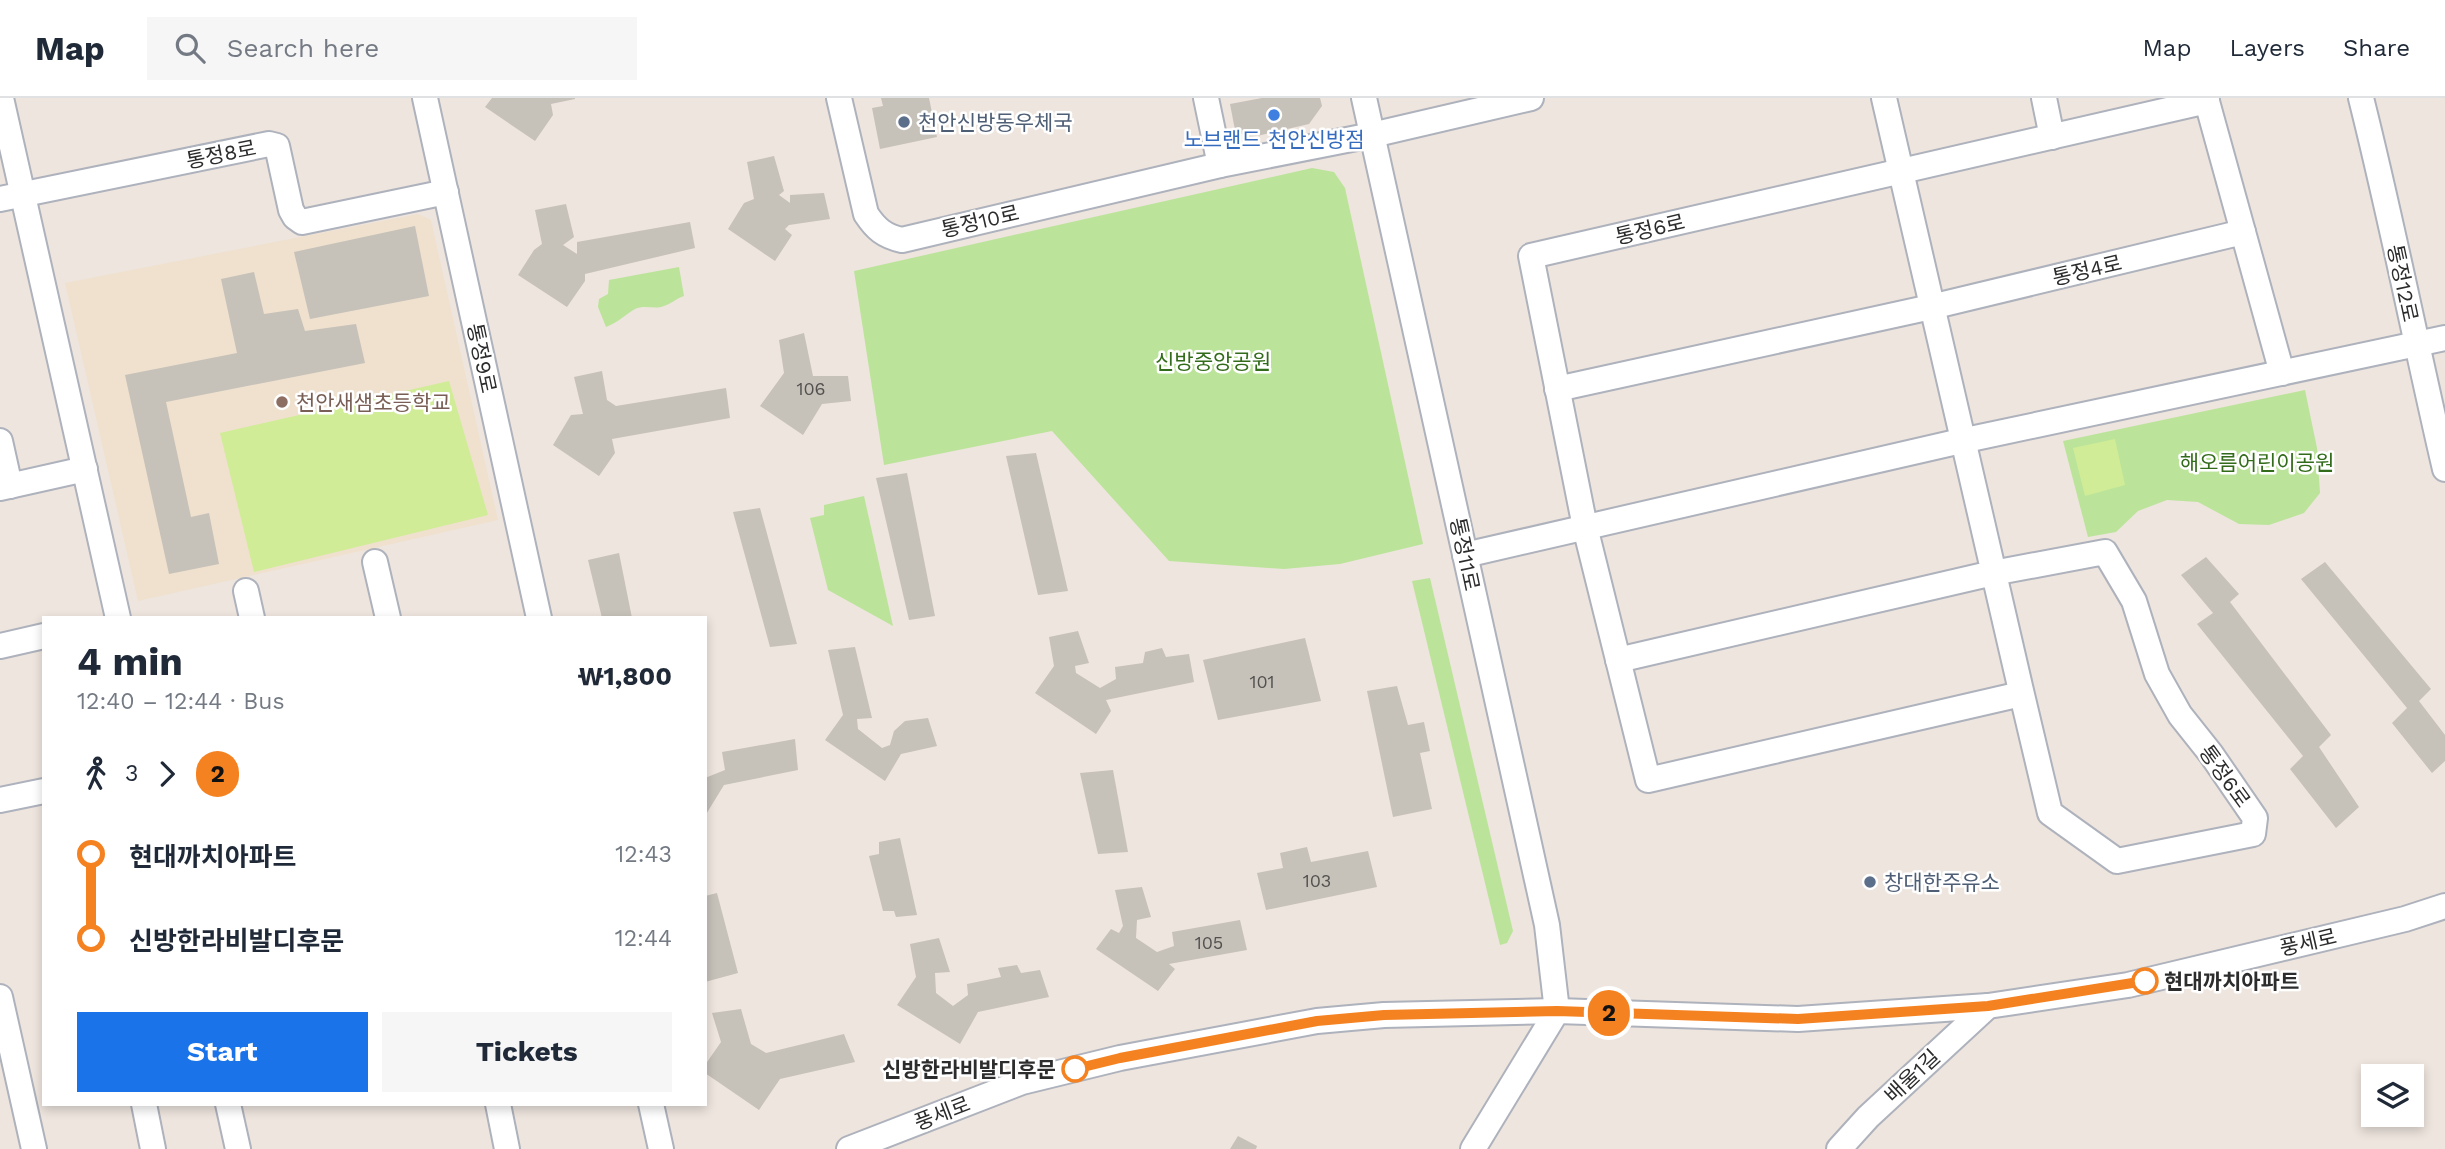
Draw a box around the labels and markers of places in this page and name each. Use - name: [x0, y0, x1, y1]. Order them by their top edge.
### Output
- marker: 노브랜드 천안신방점: [1266, 107, 1282, 123]
- place label: 천안신방동우체국: [918, 110, 1073, 135]
- marker: 천안신방동우체국: [896, 114, 912, 130]
- place label: 노브랜드 천안신방점: [1183, 127, 1365, 152]
- place label: 천안새샘초등학교: [296, 390, 451, 415]
- marker: 천안새샘초등학교: [274, 394, 290, 410]
- place label: 창대한주유소: [1884, 870, 2000, 895]
- marker: 창대한주유소: [1862, 874, 1878, 890]
- marker: 현대까치아파트: [2132, 968, 2158, 994]
- place label: 현대까치아파트: [2164, 969, 2299, 994]
- marker: 신방한라비발디후문: [1062, 1056, 1088, 1082]
- place label: 신방한라비발디후문: [882, 1057, 1056, 1082]

